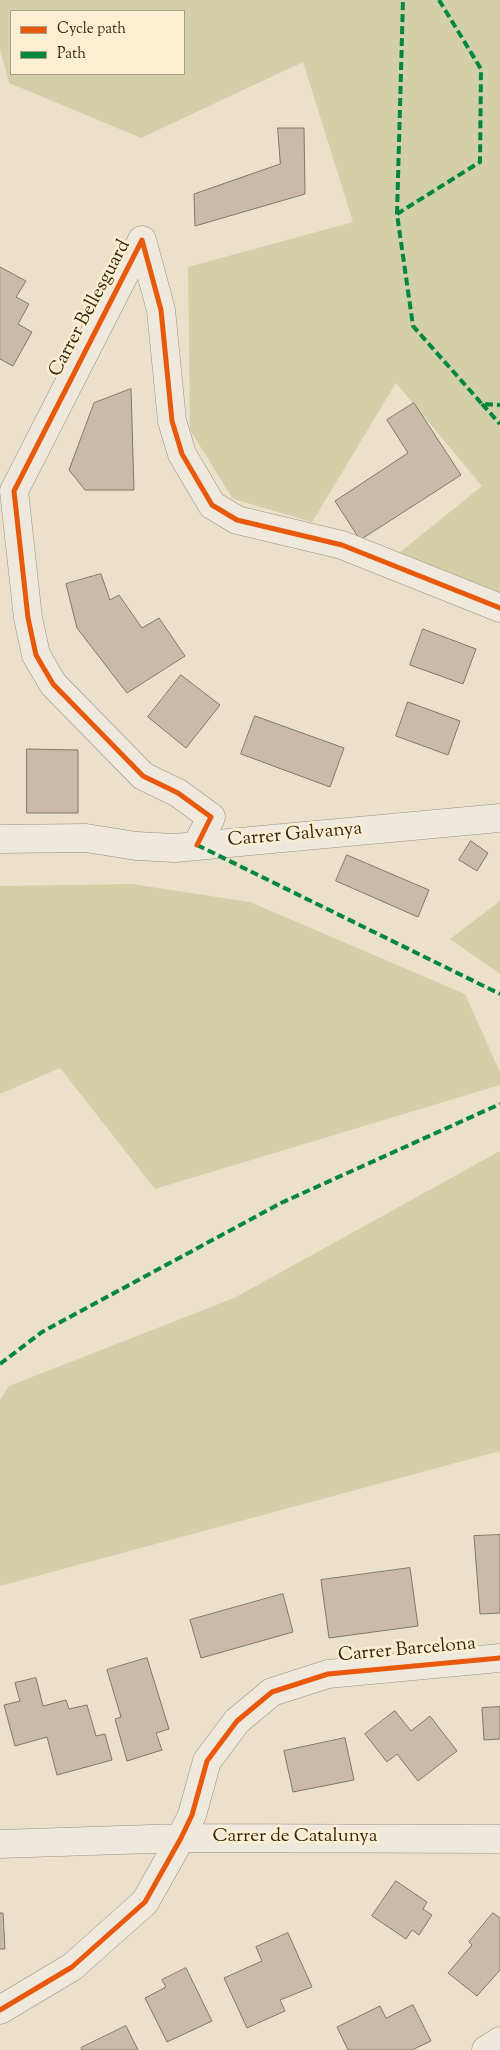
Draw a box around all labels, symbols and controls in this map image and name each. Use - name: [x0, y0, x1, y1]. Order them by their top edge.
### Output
- legend: [10, 10, 185, 75]
- text: Cycle path: [57, 19, 126, 40]
- text: Path: [57, 44, 86, 65]
- street label: Carrer Bellesguard: [45, 237, 137, 381]
- street label: Carrer Galvanya: [227, 819, 363, 853]
- street label: Carrer Barcelona: [337, 1634, 477, 1668]
- street label: Carrer de Catalunya: [212, 1827, 378, 1849]

